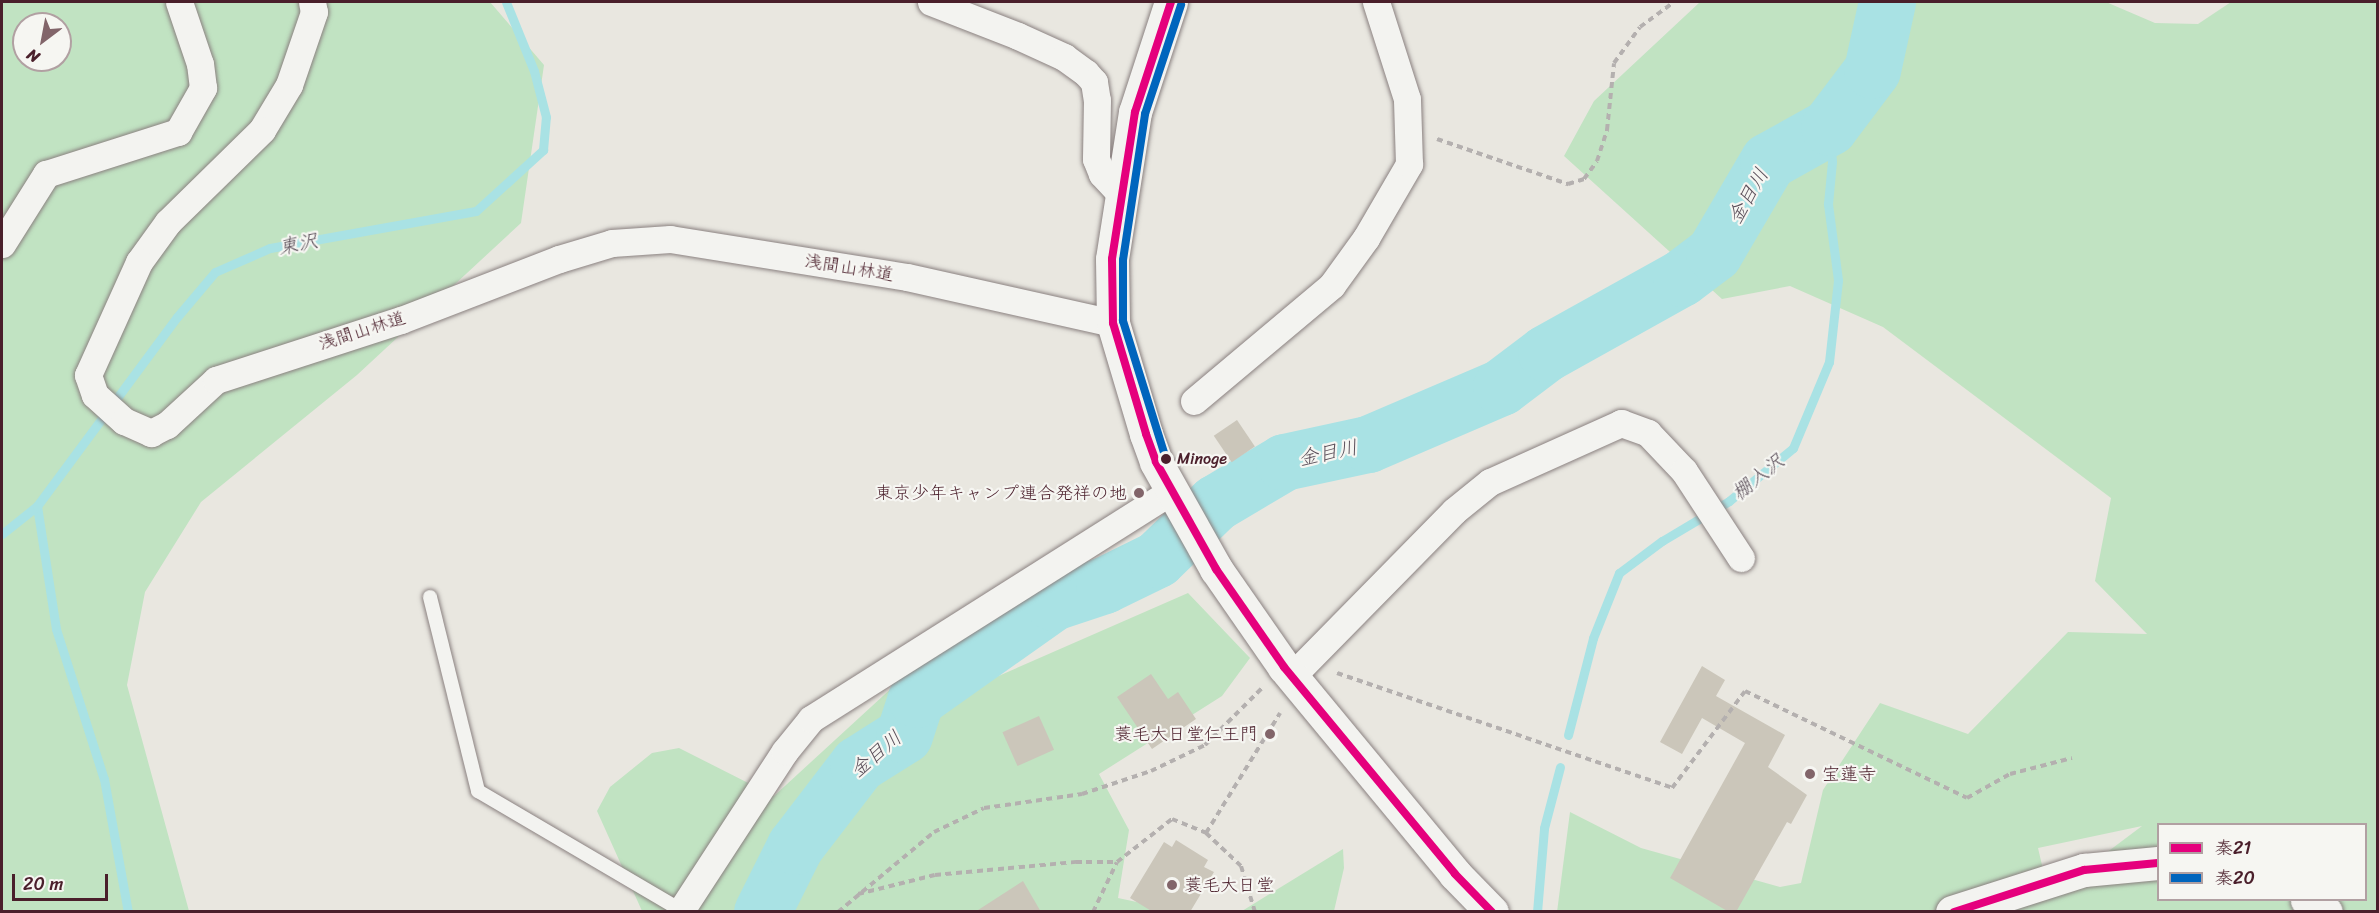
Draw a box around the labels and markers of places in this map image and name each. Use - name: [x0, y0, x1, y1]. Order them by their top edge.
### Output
- place label: Minoge: [1177, 449, 1227, 469]
- marker: Minoge: [1160, 453, 1172, 465]
- place label: 東京少年キャンプ連合発祥の地: [875, 482, 1127, 504]
- marker: 東京少年キャンプ連合発祥の地: [1132, 486, 1146, 500]
- place label: 蓑毛大日堂仁王門: [1114, 723, 1258, 745]
- marker: 蓑毛大日堂仁王門: [1263, 727, 1277, 741]
- place label: 宝蓮寺: [1822, 763, 1876, 785]
- marker: 宝蓮寺: [1803, 767, 1817, 781]
- place label: 蓑毛大日堂: [1184, 874, 1274, 896]
- marker: 蓑毛大日堂: [1165, 878, 1179, 892]

